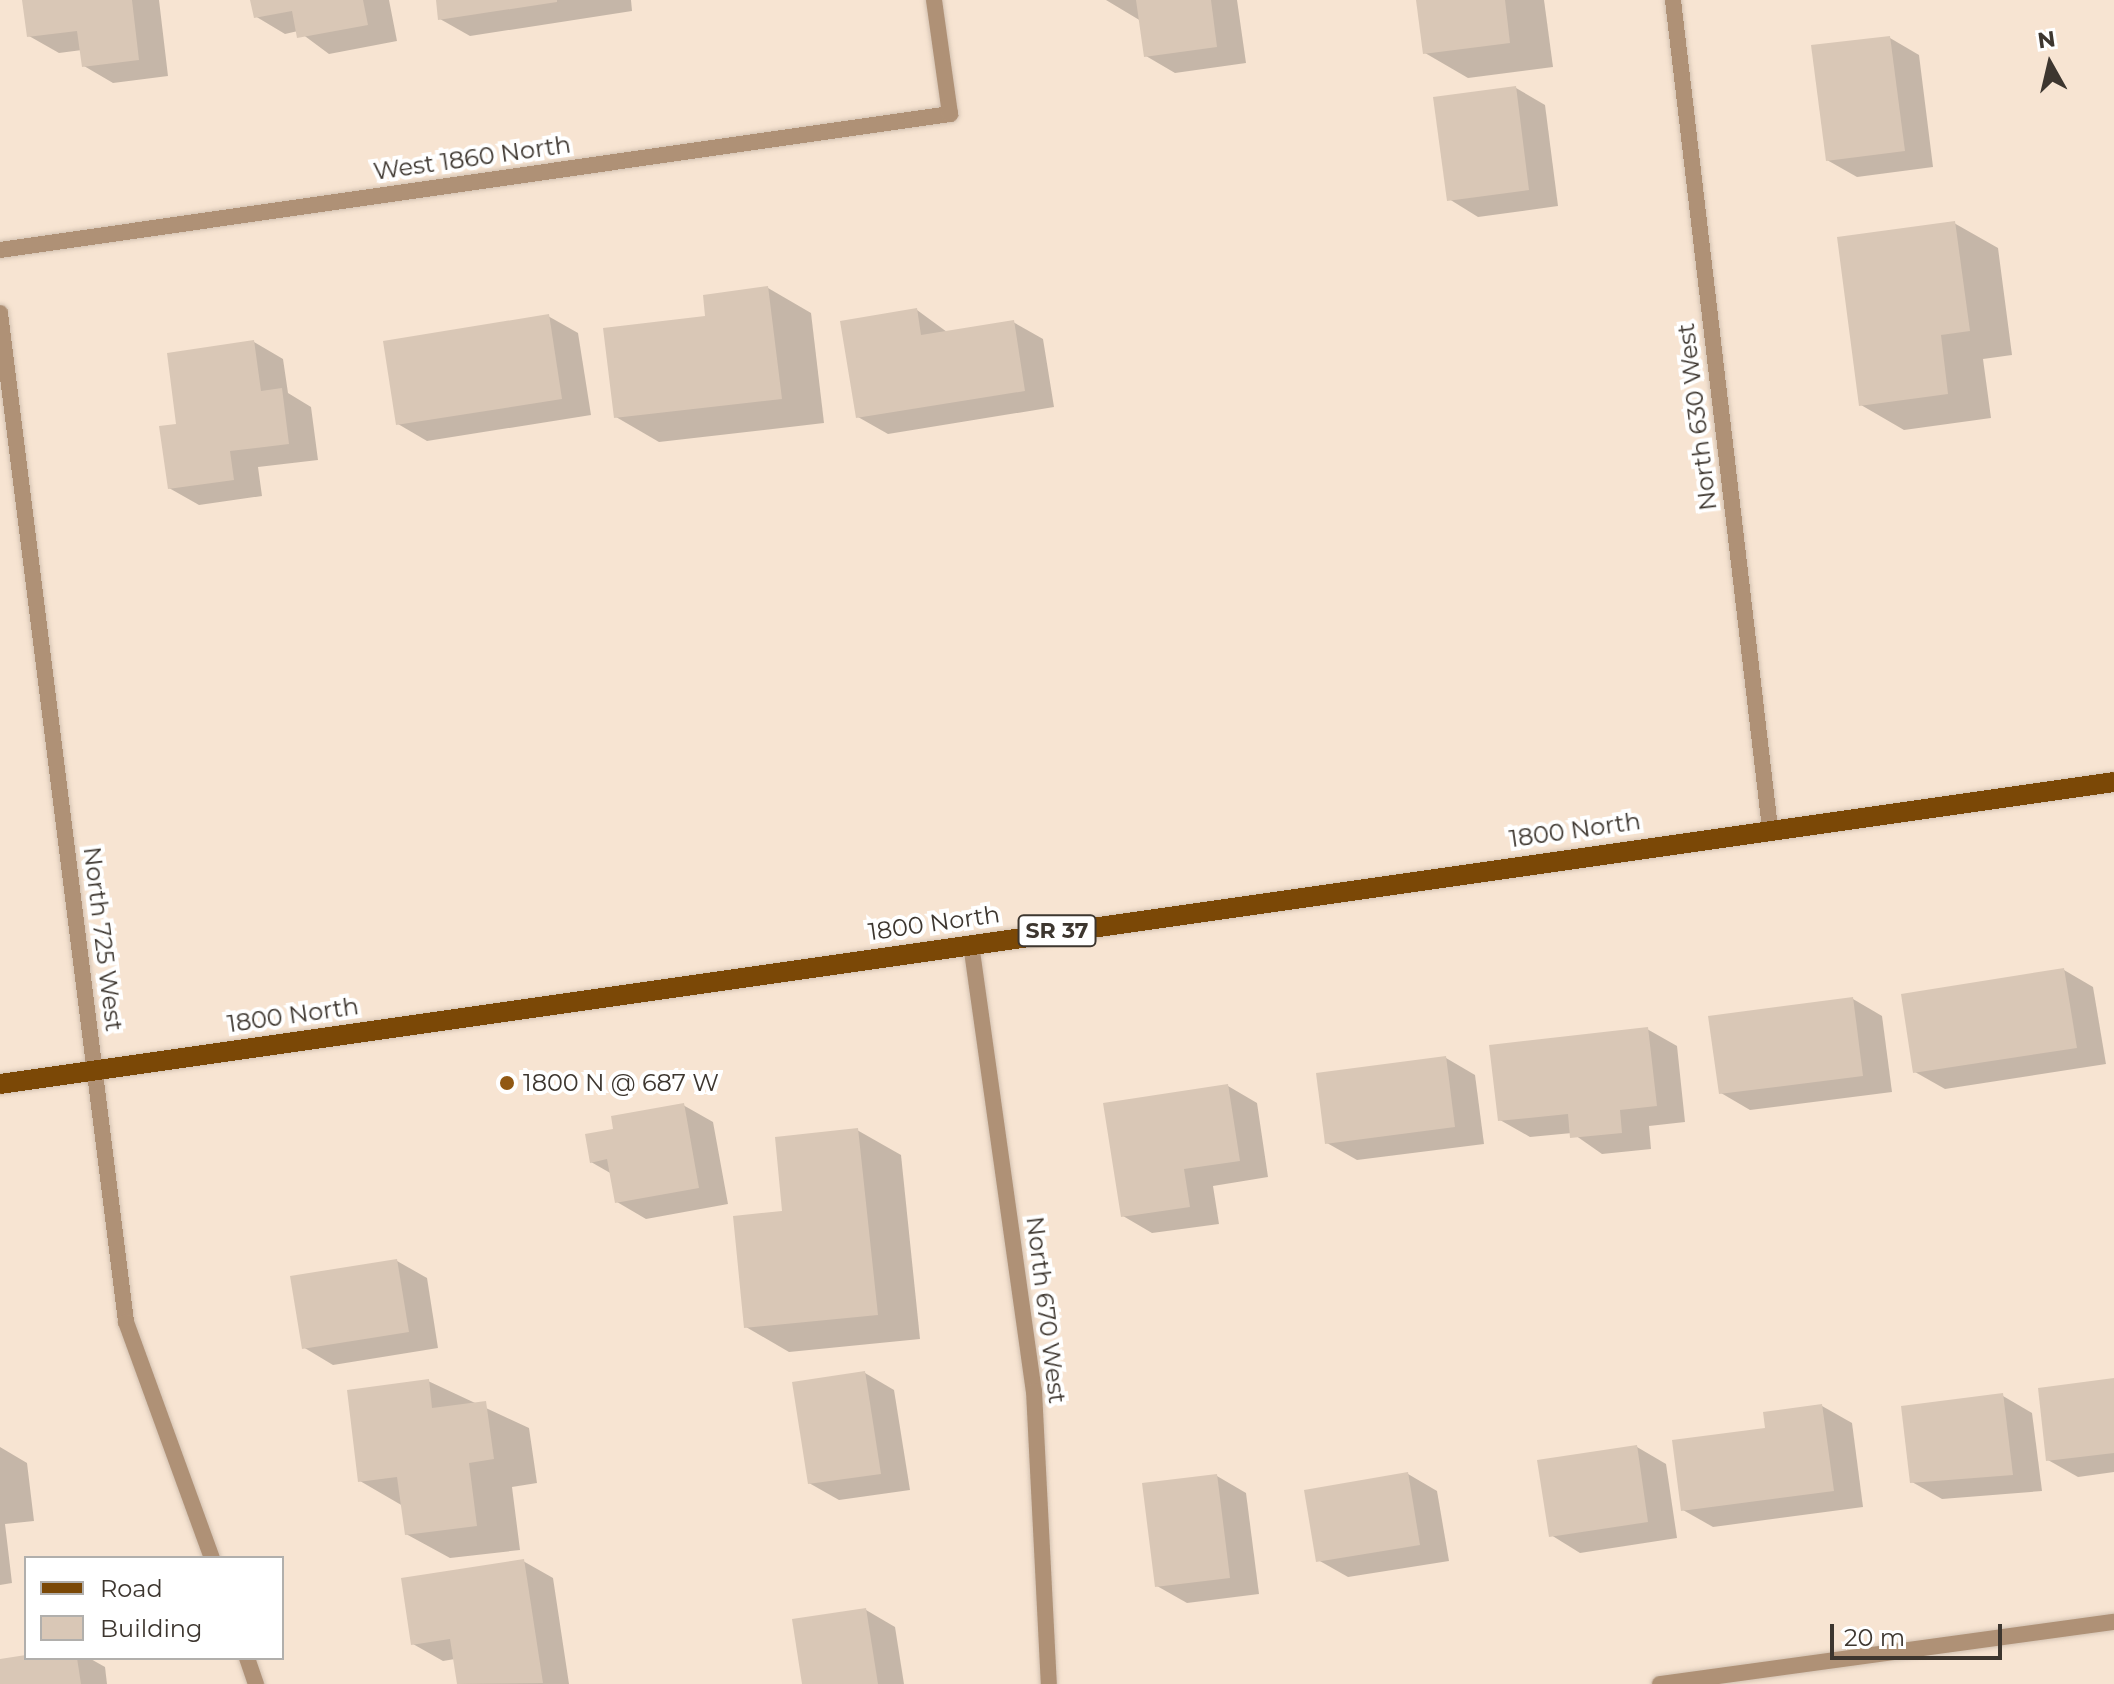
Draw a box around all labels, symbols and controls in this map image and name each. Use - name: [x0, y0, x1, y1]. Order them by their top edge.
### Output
- north arrow: [2010, 24, 2090, 104]
- text: N: [2036, 25, 2057, 54]
- street label: West 1860 North: [372, 130, 572, 186]
- street label: North 630 West: [1671, 322, 1723, 512]
- street label: 1800 North: [1507, 807, 1643, 853]
- street label: North 725 West: [77, 845, 129, 1033]
- street label: 1800 North: [866, 900, 1002, 946]
- road number: SR 37: [1017, 913, 1097, 949]
- street label: 1800 North: [225, 992, 361, 1038]
- place label: 1800 N @ 687 W: [523, 1069, 719, 1097]
- marker: 1800 N @ 687 W: [498, 1074, 516, 1092]
- street label: North 670 West: [1020, 1215, 1072, 1405]
- legend: [24, 1556, 284, 1660]
- text: Road: [100, 1574, 163, 1603]
- scale bar: [1834, 1608, 2006, 1658]
- text: Building: [100, 1614, 203, 1643]
- text: 20 m: [1844, 1623, 1905, 1652]

